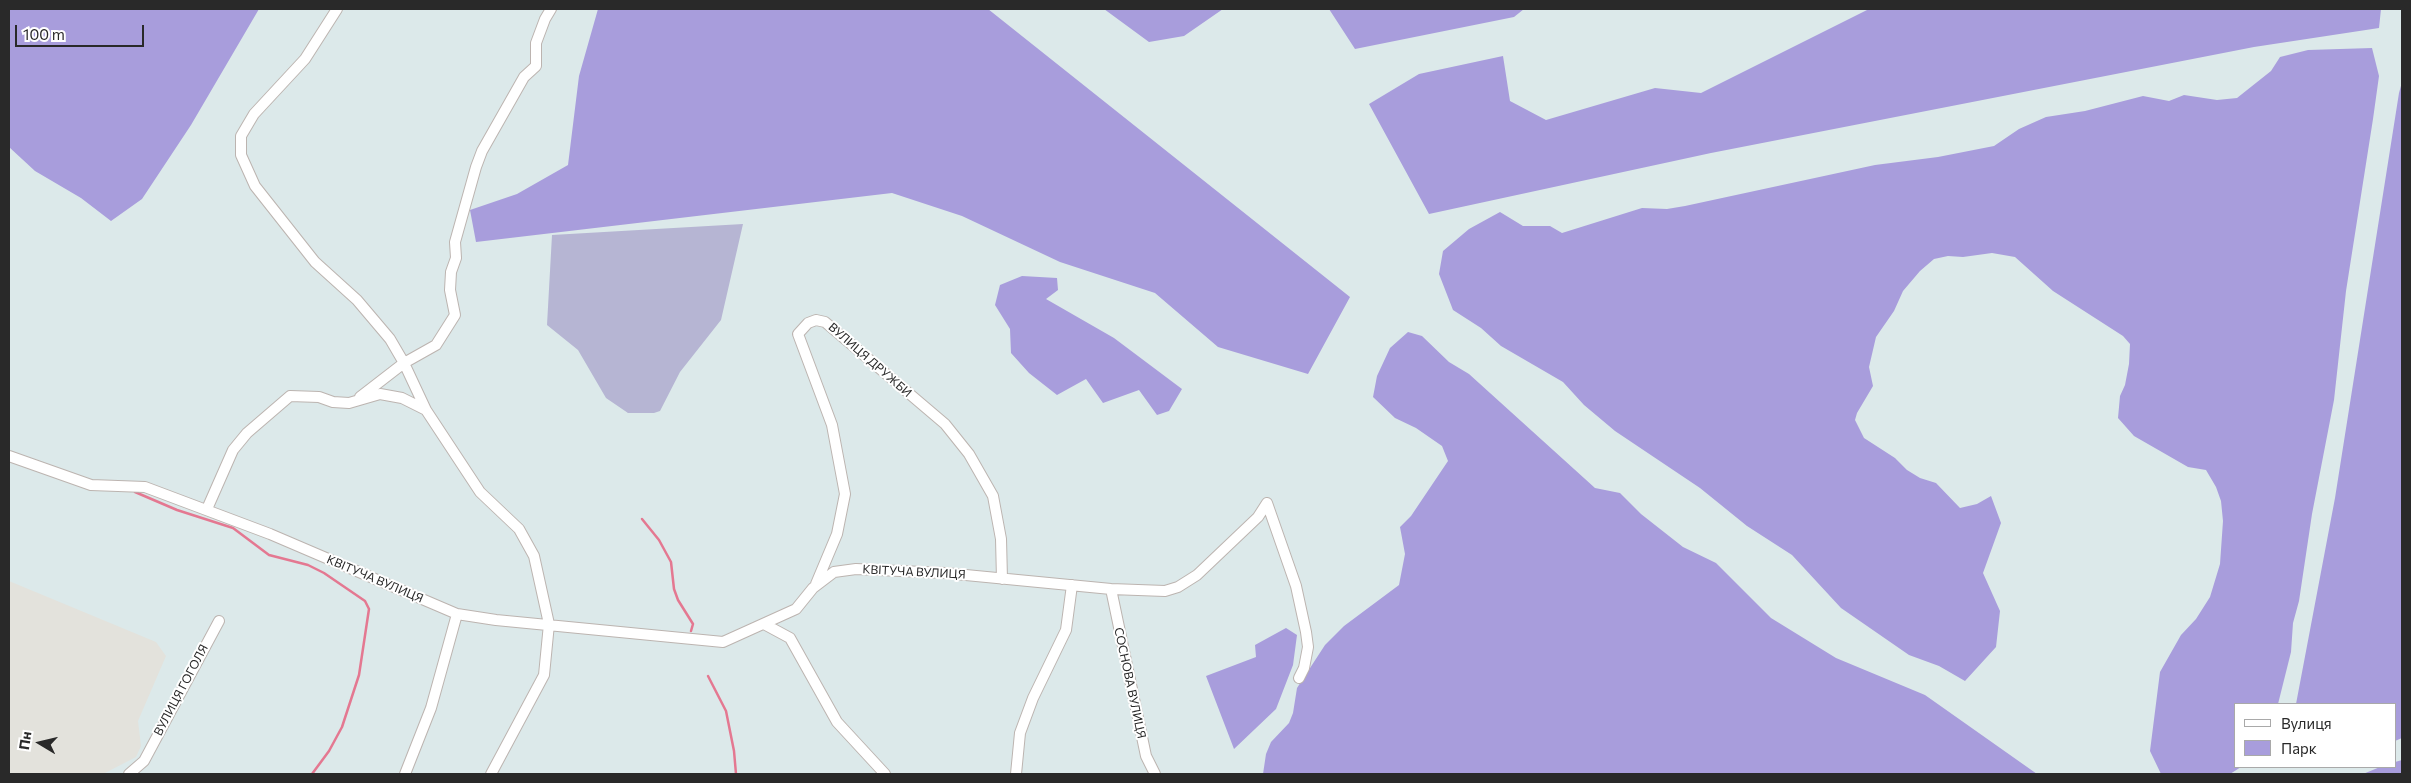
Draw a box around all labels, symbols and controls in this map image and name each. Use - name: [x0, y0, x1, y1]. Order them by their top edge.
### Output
- scale bar: [18, 15, 146, 47]
- text: 100 m: [23, 25, 65, 43]
- street label: ВУЛИЦЯ ДРУЖБИ: [825, 320, 915, 400]
- street label: КВІТУЧА ВУЛИЦЯ: [325, 552, 425, 606]
- street label: КВІТУЧА ВУЛИЦЯ: [862, 562, 966, 582]
- street label: СОСНОВА ВУЛИЦЯ: [1111, 626, 1149, 740]
- street label: ВУЛИЦЯ ГОГОЛЯ: [151, 642, 211, 738]
- legend: [2234, 703, 2396, 768]
- text: Вулиця: [2281, 714, 2332, 732]
- north arrow: [15, 718, 65, 768]
- text: Пн: [15, 730, 35, 751]
- text: Парк: [2281, 739, 2317, 757]

